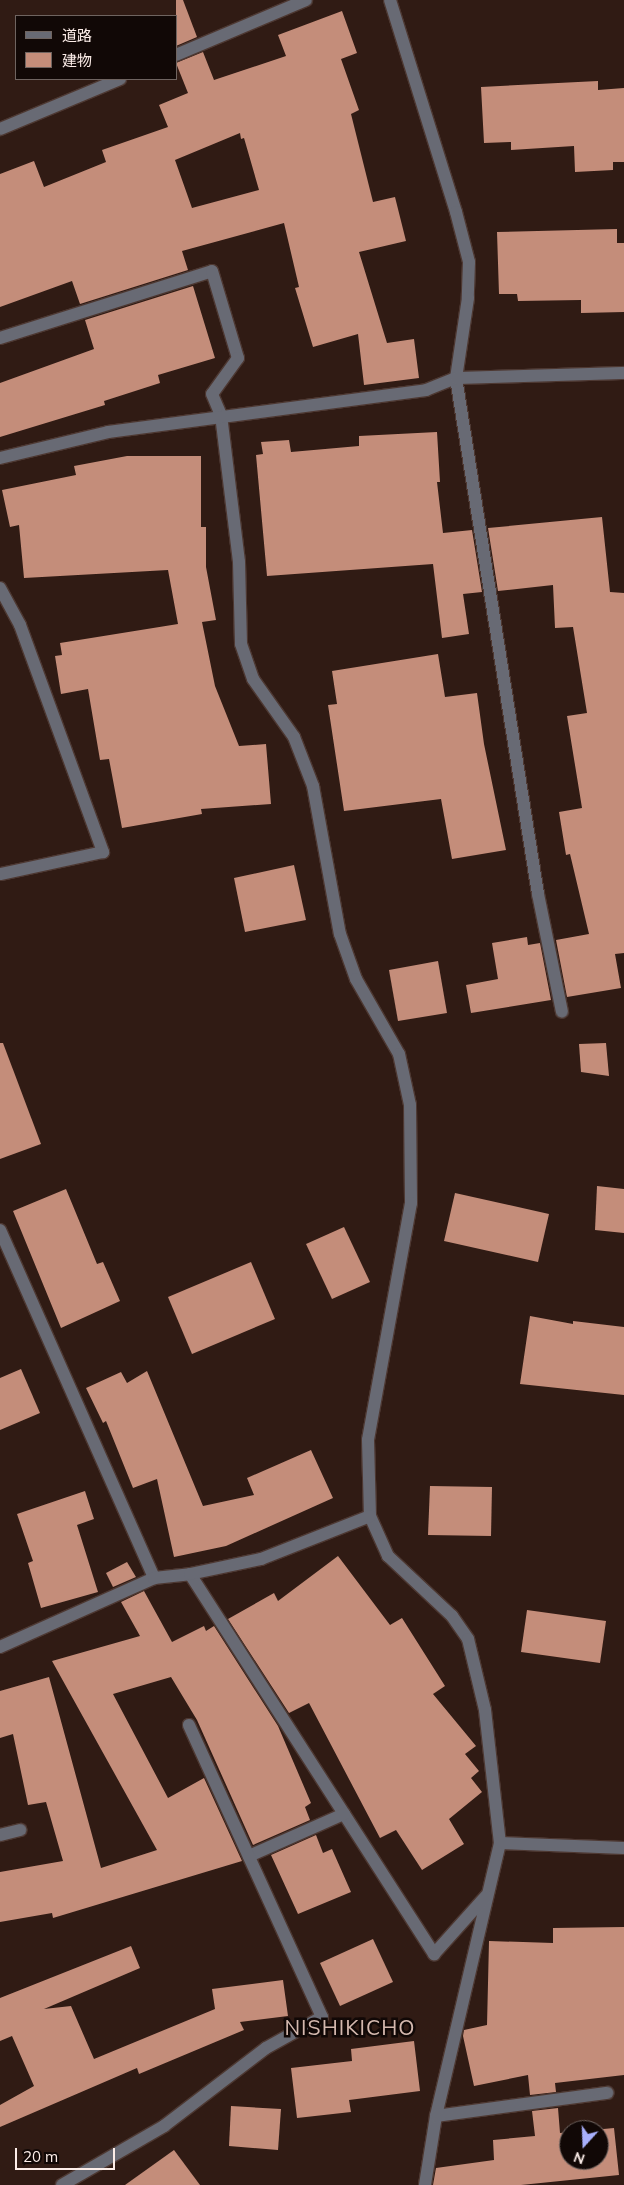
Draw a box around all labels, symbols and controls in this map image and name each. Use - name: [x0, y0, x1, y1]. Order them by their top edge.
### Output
- legend: [15, 15, 178, 80]
- text: 道路: [62, 26, 92, 45]
- text: 建物: [62, 51, 92, 70]
- district label: NISHIKICHO: [283, 2014, 417, 2040]
- north arrow: [559, 2120, 609, 2170]
- scale bar: [18, 2138, 118, 2170]
- text: 20 m: [23, 2147, 58, 2166]
- text: N: [571, 2148, 587, 2168]

